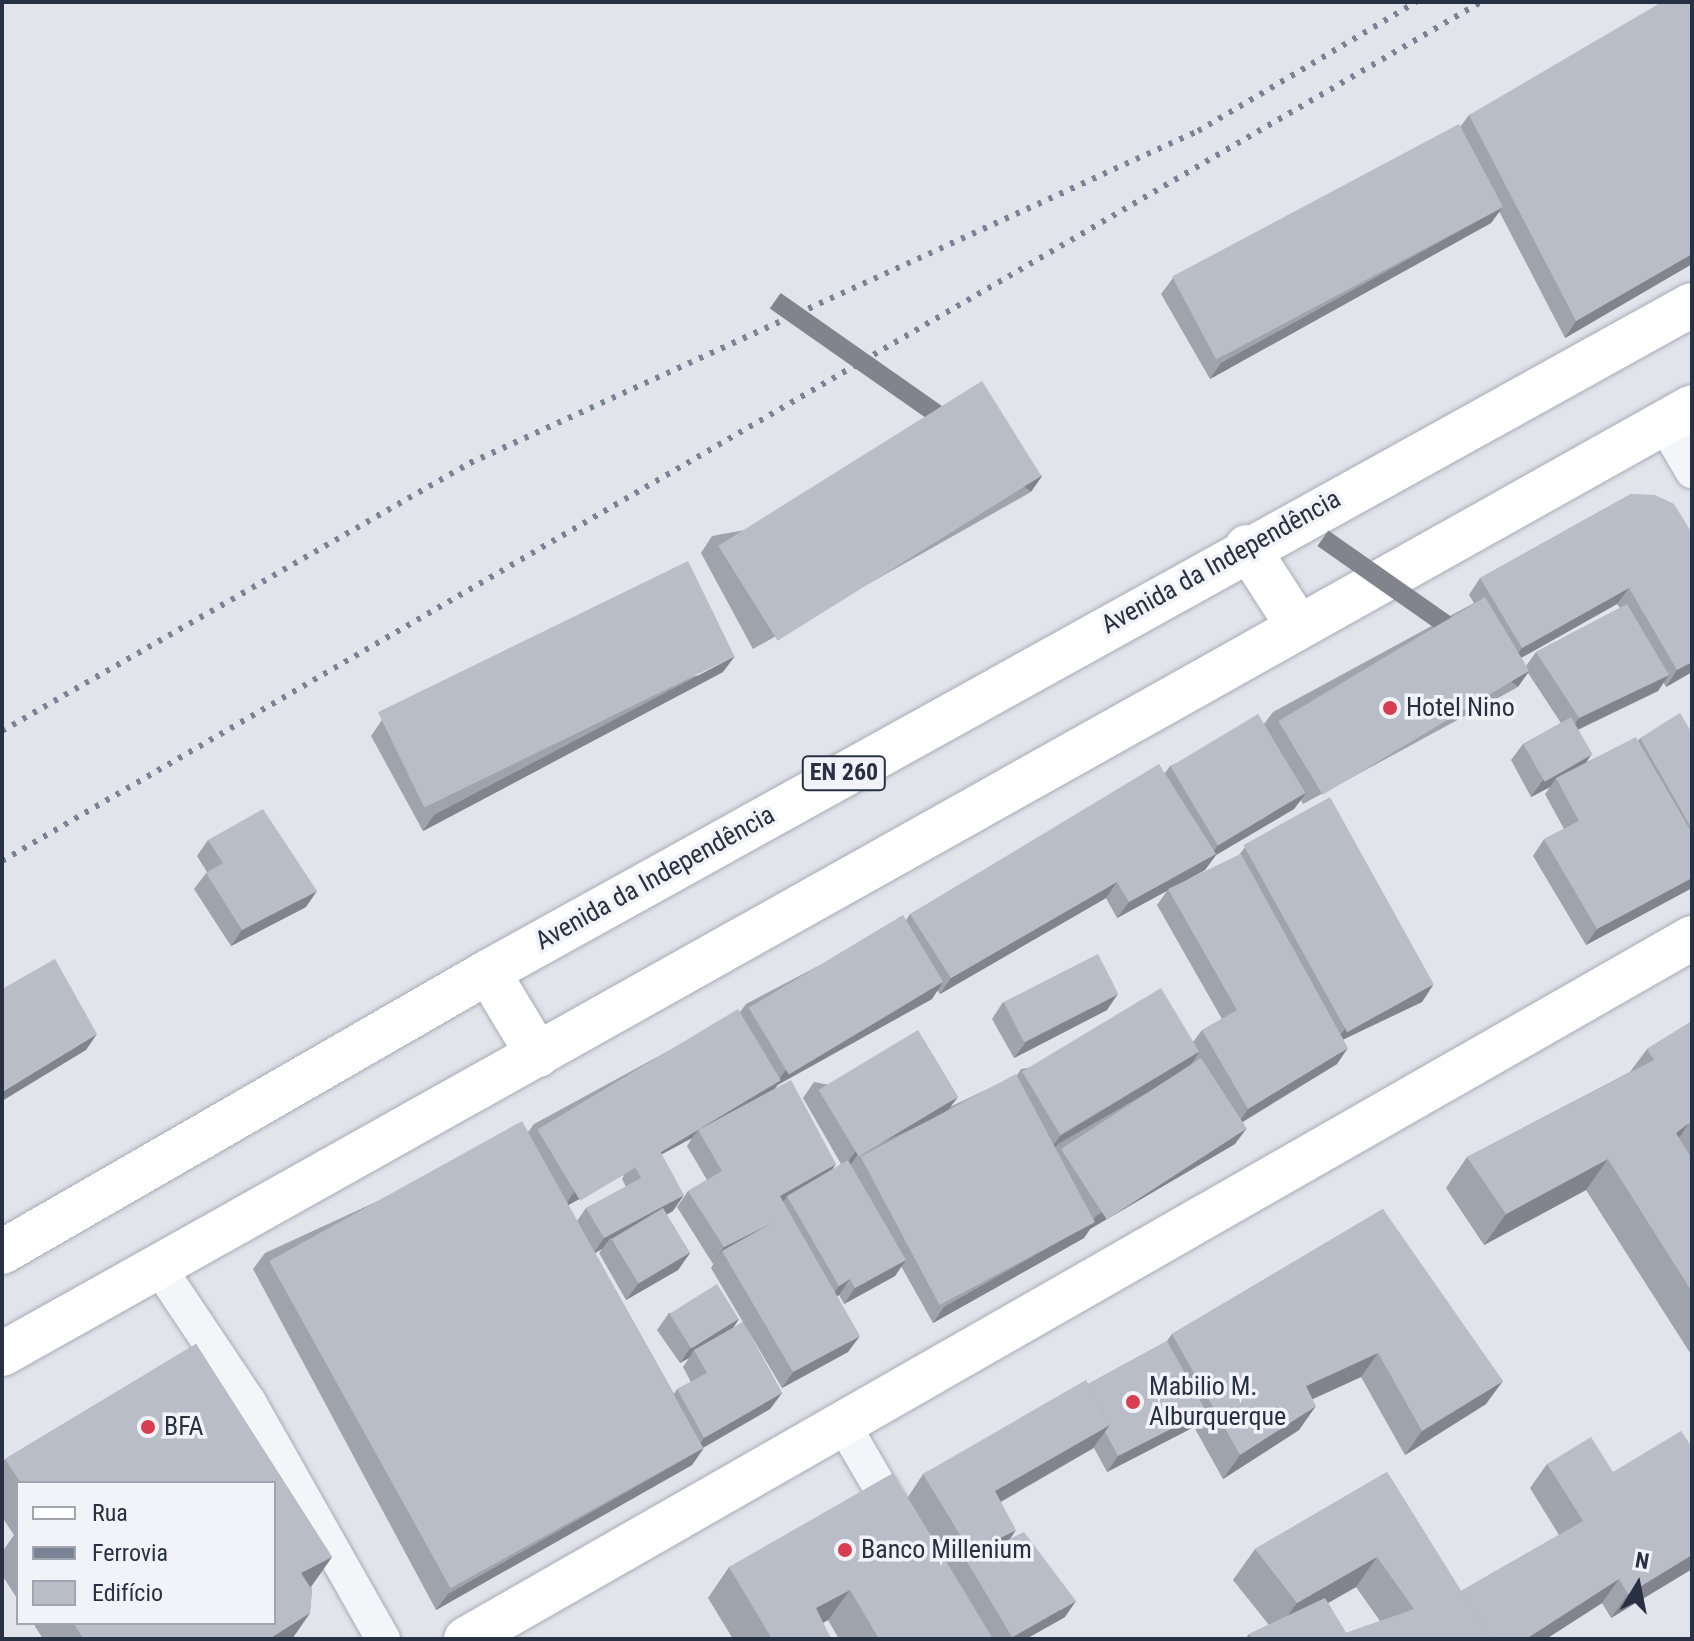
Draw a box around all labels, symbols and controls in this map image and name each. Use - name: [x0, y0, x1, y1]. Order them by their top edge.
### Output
- street label: Avenida da Independência: [1096, 483, 1346, 641]
- place label: Hotel Nino: [1406, 692, 1515, 724]
- marker: Hotel Nino: [1381, 699, 1399, 717]
- road number: EN 260: [800, 753, 888, 793]
- street label: Avenida da Independência: [530, 799, 780, 957]
- place label: Mabilio M. Alburquerque: [1149, 1371, 1286, 1432]
- marker: Mabilio M. Alburquerque: [1124, 1393, 1142, 1411]
- place label: BFA: [164, 1411, 204, 1443]
- marker: BFA: [139, 1418, 157, 1436]
- legend: [16, 1481, 276, 1625]
- text: Rua: [92, 1499, 128, 1527]
- place label: Banco Millenium: [861, 1534, 1032, 1566]
- text: Ferrovia: [92, 1539, 168, 1567]
- marker: Banco Millenium: [836, 1541, 854, 1559]
- north arrow: [1598, 1545, 1678, 1625]
- text: N: [1633, 1547, 1651, 1574]
- text: Edifício: [92, 1579, 163, 1607]

